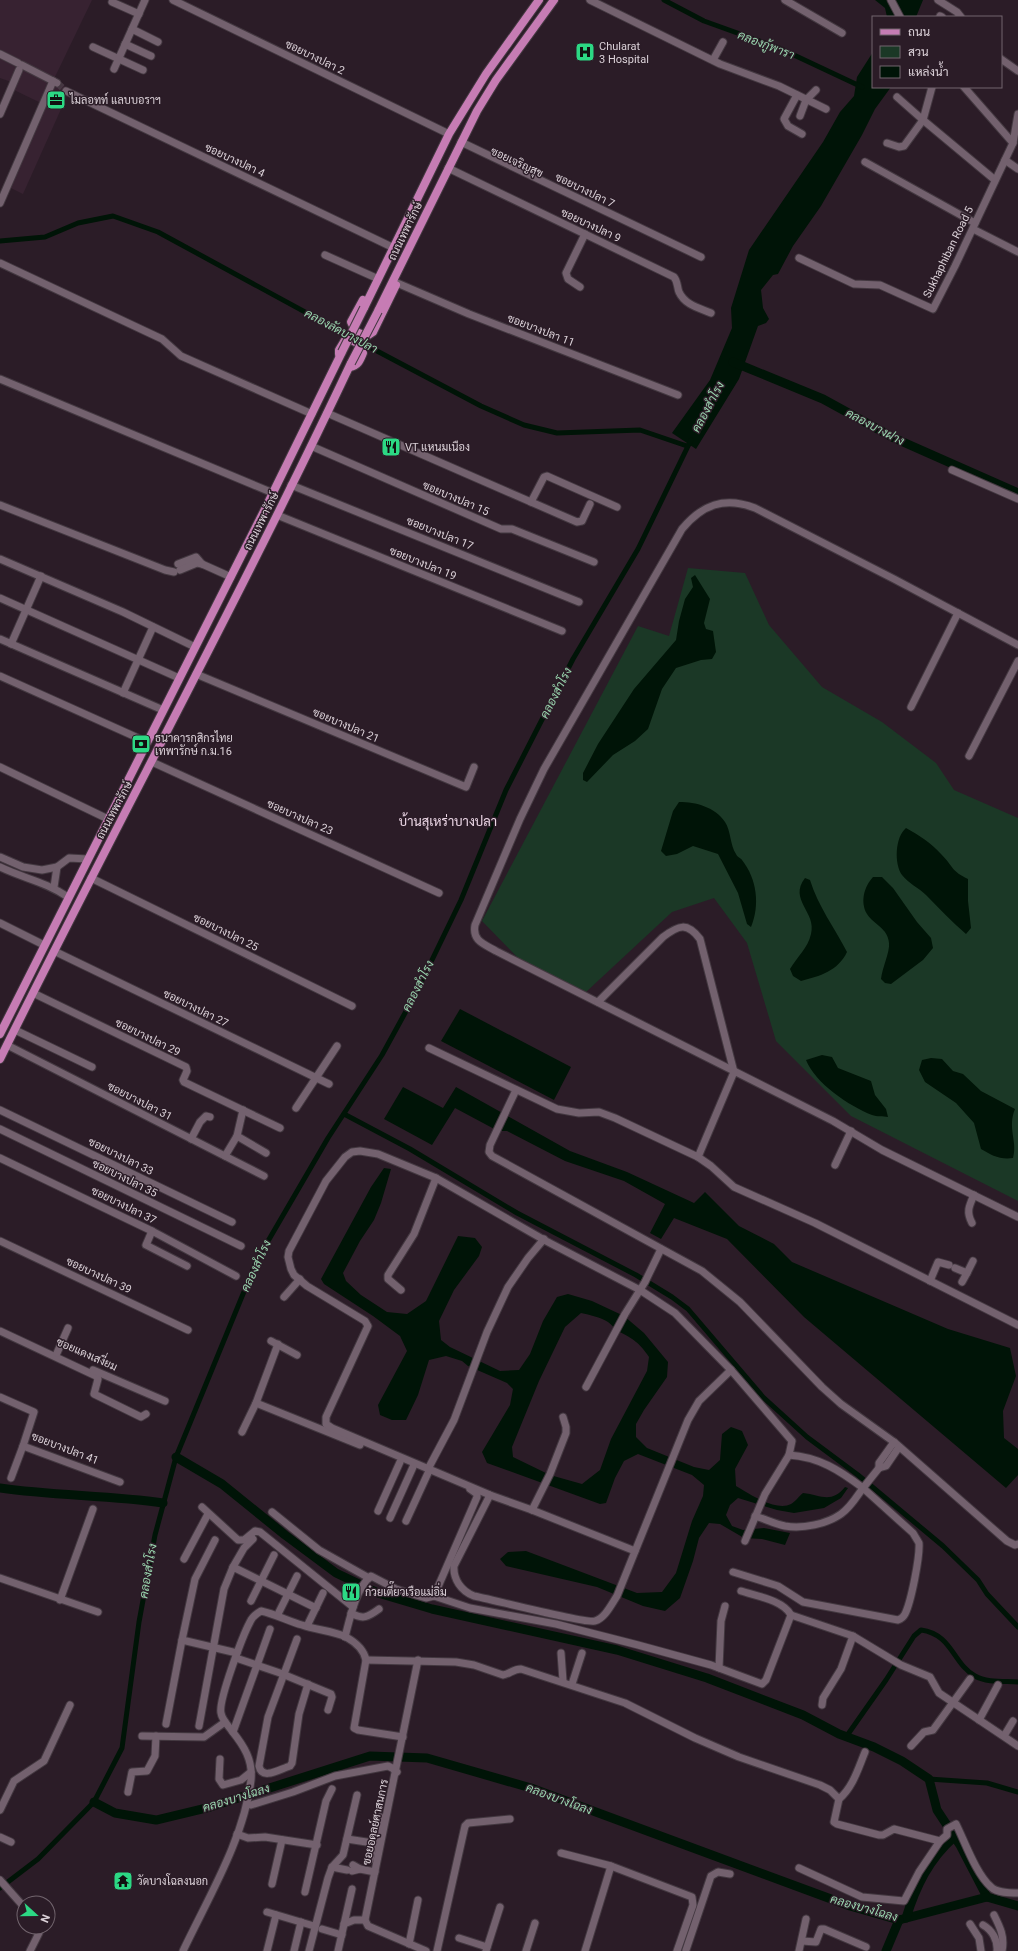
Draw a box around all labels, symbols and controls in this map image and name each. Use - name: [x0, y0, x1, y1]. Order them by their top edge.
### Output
- legend: [872, 16, 1002, 88]
- text: ถนน: [908, 25, 931, 39]
- water label: คลองกู้พารา: [735, 28, 797, 63]
- street label: ซอยบางปลา 2: [283, 37, 347, 77]
- place label: Chularat 3 Hospital: [599, 40, 649, 66]
- hospital icon: Chularat 3 Hospital: [574, 41, 596, 63]
- text: สวน: [908, 45, 929, 59]
- text: แหล่งน้ำ: [908, 61, 948, 79]
- office icon: ไมลอทท์ แลบบอราฯ: [45, 89, 67, 111]
- place label: ไมลอทท์ แลบบอราฯ: [69, 92, 161, 107]
- street label: ซอยบางปลา 4: [203, 141, 267, 180]
- street label: ซอยเจริญสุข: [488, 145, 545, 182]
- street label: ซอยบางปลา 7: [553, 170, 617, 210]
- street label: ถนนเทพารักษ์: [384, 199, 425, 263]
- street label: Sukhaphiban Road 5: [921, 204, 976, 300]
- street label: ซอยบางปลา 9: [559, 206, 623, 245]
- water label: คลองลัดบางปลา: [302, 306, 380, 356]
- street label: ซอยบางปลา 11: [505, 312, 576, 349]
- water label: คลองสำโรง: [688, 378, 727, 435]
- water label: คลองบางฝาง: [843, 406, 907, 449]
- restaurant icon: VT แหนมเนือง: [380, 436, 402, 458]
- place label: VT แหนมเนือง: [405, 440, 470, 454]
- street label: ซอยบางปลา 15: [421, 479, 491, 518]
- street label: ถนนเทพารักษ์: [239, 489, 282, 552]
- street label: ซอยบางปลา 17: [404, 514, 475, 553]
- street label: ซอยบางปลา 19: [387, 544, 458, 583]
- water label: คลองสำโรง: [536, 664, 575, 721]
- street label: ซอยบางปลา 21: [311, 706, 381, 745]
- place label: ธนาคารกสิกรไทย เทพารักษ์ ก.ม.16: [155, 730, 233, 758]
- bank icon: ธนาคารกสิกรไทย เทพารักษ์ ก.ม.16: [130, 733, 152, 755]
- street label: ถนนเทพารักษ์: [92, 778, 135, 841]
- street label: ซอยบางปลา 23: [265, 797, 335, 838]
- district label: บ้านสุเหร่าบางปลา: [399, 812, 497, 831]
- street label: ซอยบางปลา 25: [191, 911, 261, 954]
- water label: คลองสำโรง: [398, 957, 437, 1014]
- street label: ซอยบางปลา 27: [161, 987, 231, 1030]
- street label: ซอยบางปลา 29: [113, 1016, 183, 1059]
- street label: ซอยบางปลา 31: [105, 1080, 174, 1123]
- street label: ซอยบางปลา 33: [86, 1135, 156, 1178]
- street label: ซอยบางปลา 35: [90, 1157, 160, 1200]
- street label: ซอยบางปลา 37: [89, 1184, 159, 1227]
- water label: คลองสำโรง: [237, 1237, 274, 1294]
- street label: ซอยบางปลา 39: [64, 1255, 134, 1296]
- street label: ซอยแดงเสงี่ยม: [54, 1331, 121, 1374]
- street label: ซอยบางปลา 41: [29, 1430, 100, 1467]
- water label: คลองสำโรง: [135, 1542, 160, 1599]
- restaurant icon: ก๋วยเตี๊ยวเรือแม่อิ่ม: [340, 1581, 362, 1603]
- place label: ก๋วยเตี๊ยวเรือแม่อิ่ม: [365, 1581, 447, 1599]
- street label: ซอยอดุลย์ศาสนการ: [358, 1778, 393, 1867]
- water label: คลองบางโฉลง: [200, 1780, 272, 1815]
- water label: คลองบางโฉลง: [524, 1780, 595, 1818]
- temple icon: วัดบางโฉลงนอก: [112, 1870, 134, 1892]
- place label: วัดบางโฉลงนอก: [137, 1873, 208, 1888]
- water label: คลองบางโฉลง: [829, 1891, 900, 1924]
- north arrow: [16, 1895, 56, 1935]
- text: N: [37, 1912, 52, 1925]

